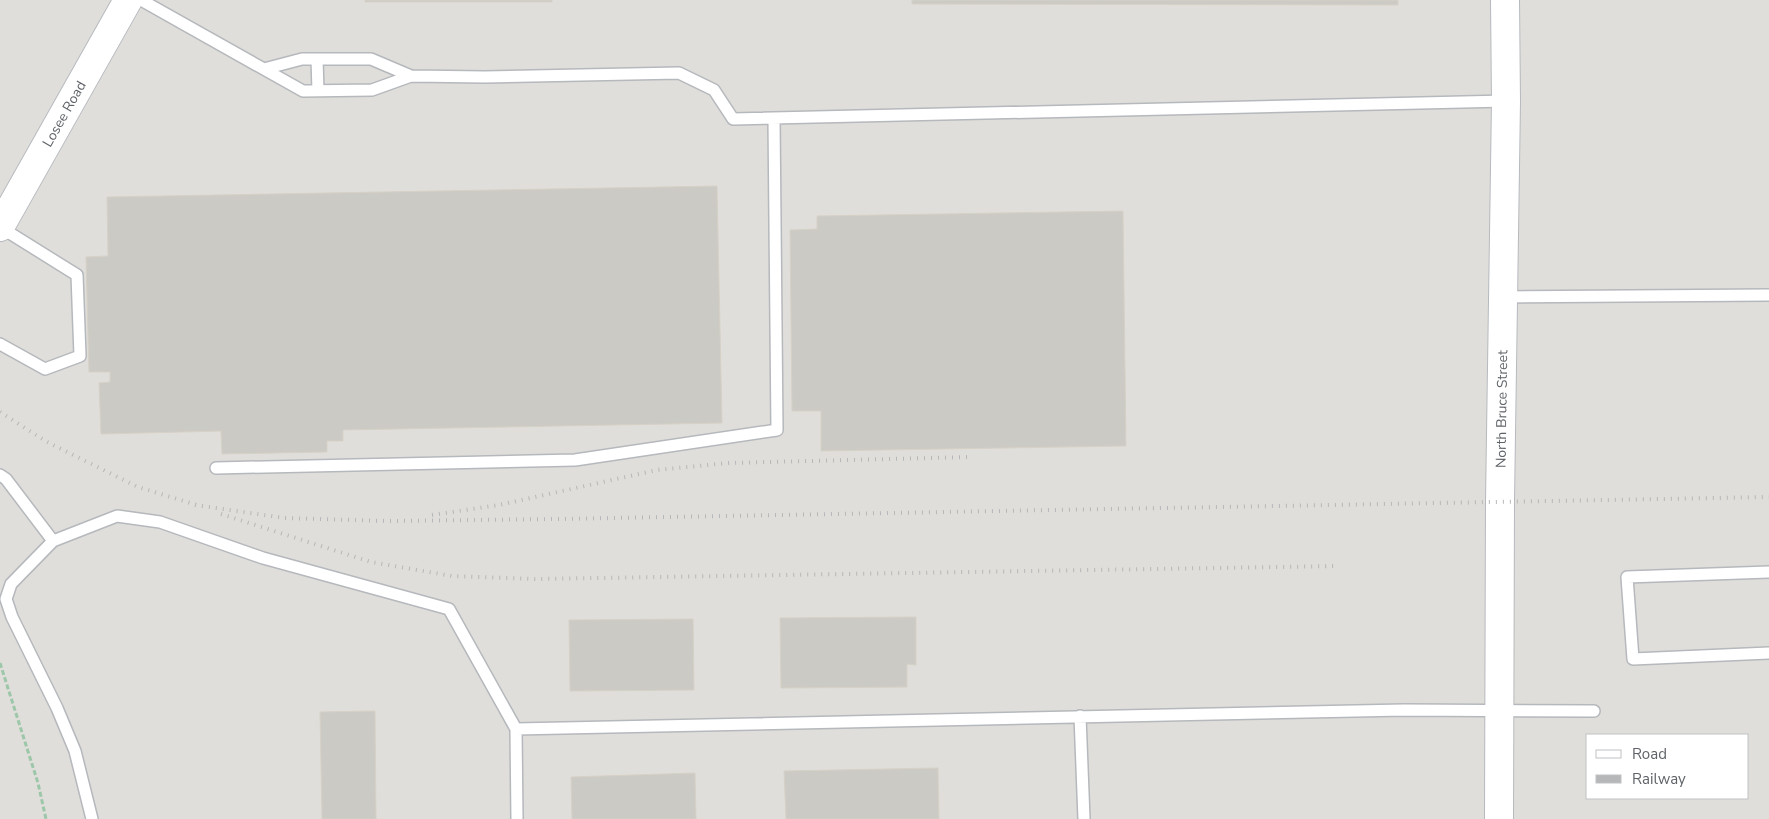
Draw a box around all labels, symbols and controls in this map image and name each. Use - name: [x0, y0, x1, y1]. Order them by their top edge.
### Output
- street label: Losee Road: [38, 77, 90, 150]
- street label: North Bruce Street: [1491, 350, 1512, 468]
- legend: [1586, 734, 1749, 799]
- text: Road: [1632, 744, 1667, 764]
- text: Railway: [1632, 769, 1686, 789]

